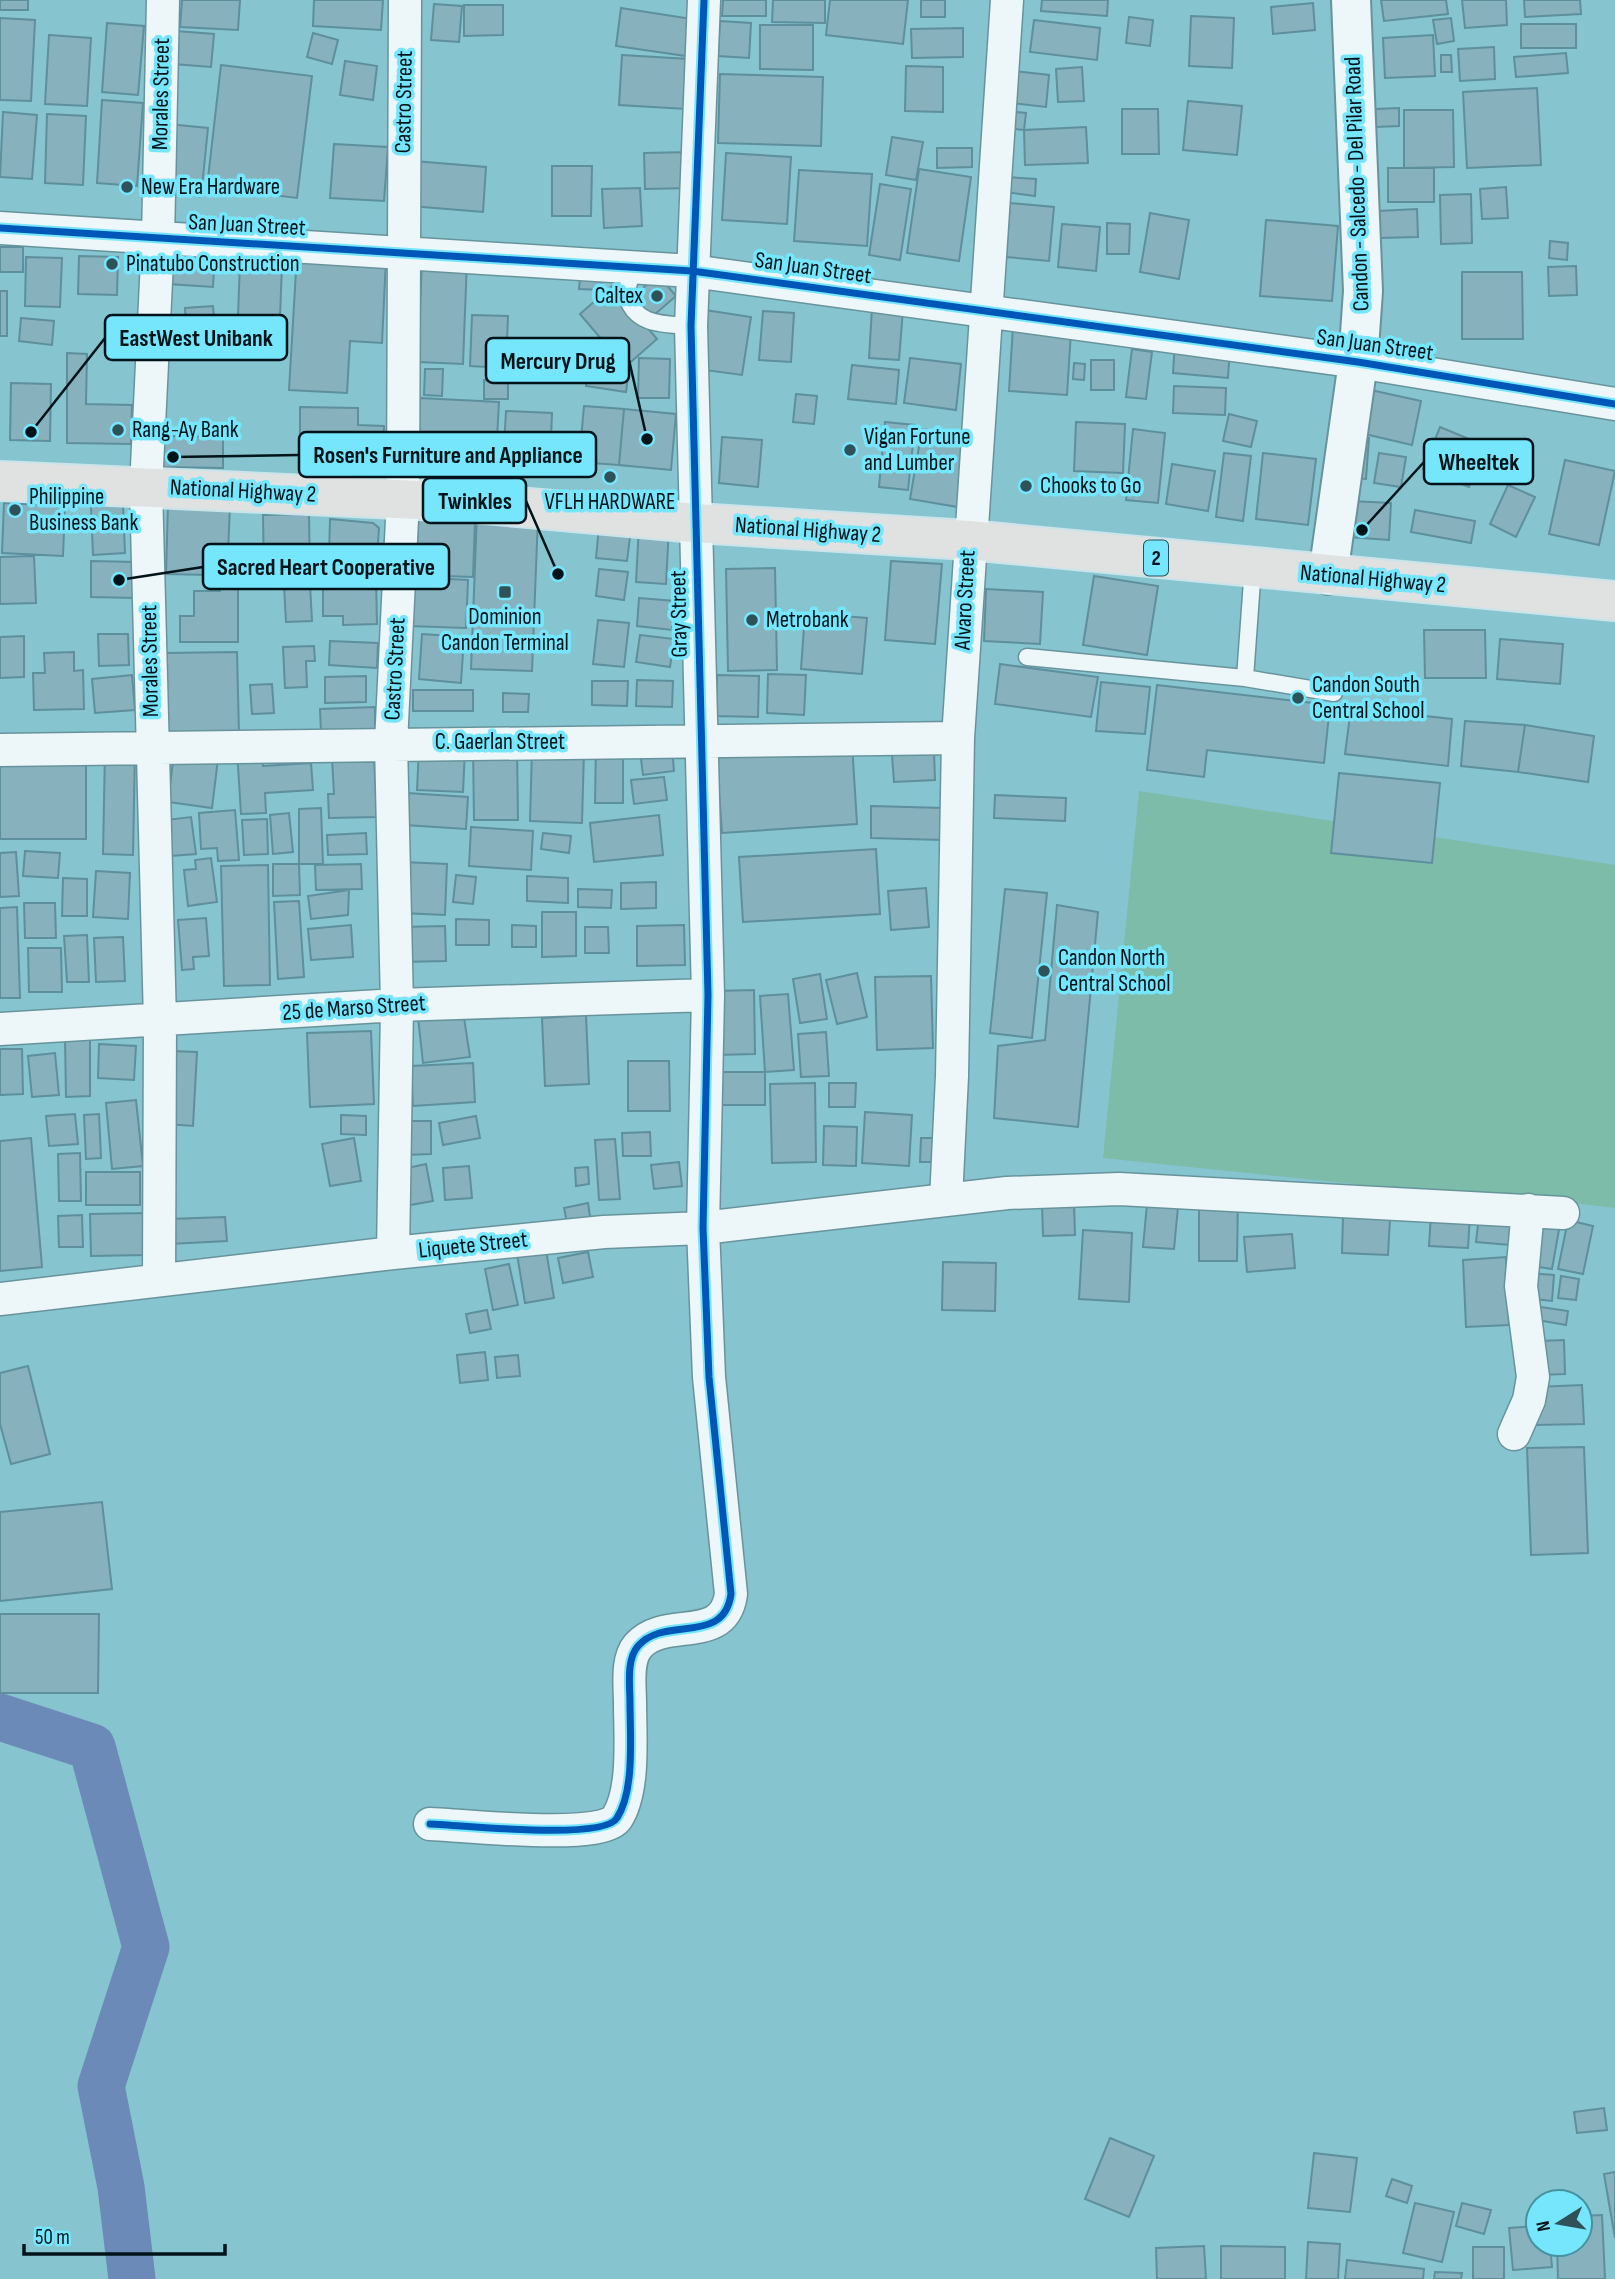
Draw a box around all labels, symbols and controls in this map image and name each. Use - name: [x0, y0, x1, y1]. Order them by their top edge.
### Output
- street label: Morales Street: [146, 38, 176, 150]
- street label: Castro Street: [389, 50, 419, 154]
- street label: Candon - Salcedo - Del Pilar Road: [1339, 56, 1375, 312]
- place label: New Era Hardware: [141, 173, 280, 201]
- marker: New Era Hardware: [119, 179, 135, 195]
- street label: San Juan Street: [188, 208, 306, 242]
- street label: San Juan Street: [753, 246, 873, 290]
- place label: Pinatubo Construction: [126, 250, 300, 278]
- marker: Pinatubo Construction: [104, 256, 120, 272]
- place label: Caltex: [595, 282, 643, 310]
- marker: Caltex: [649, 288, 665, 304]
- callout: EastWest Unibank: [105, 315, 287, 360]
- street label: San Juan Street: [1315, 323, 1435, 367]
- text: EastWest Unibank: [119, 324, 273, 353]
- callout: Mercury Drug: [486, 338, 629, 383]
- text: Mercury Drug: [500, 347, 616, 376]
- place label: Rang-Ay Bank: [132, 416, 239, 444]
- marker: Rang-Ay Bank: [110, 422, 126, 438]
- place label: Vigan Fortune and Lumber: [864, 423, 970, 477]
- callout: Rosen's Furniture and Appliance: [299, 432, 596, 477]
- callout: Wheeltek: [1424, 439, 1533, 484]
- text: Rosen's Furniture and Appliance: [313, 441, 583, 470]
- marker: Vigan Fortune and Lumber: [842, 442, 858, 458]
- text: Wheeltek: [1439, 448, 1520, 477]
- marker: VFLH HARDWARE: [602, 469, 618, 485]
- place label: Chooks to Go: [1040, 472, 1141, 500]
- street label: National Highway 2: [169, 473, 317, 509]
- callout: Twinkles: [423, 478, 526, 523]
- marker: Chooks to Go: [1018, 478, 1034, 494]
- place label: Philippine Business Bank: [29, 483, 138, 537]
- text: Twinkles: [438, 487, 512, 516]
- place label: VFLH HARDWARE: [545, 488, 675, 516]
- marker: Philippine Business Bank: [7, 502, 23, 518]
- street label: National Highway 2: [734, 511, 882, 549]
- road number: 2: [1144, 540, 1168, 576]
- callout: Sacred Heart Cooperative: [203, 544, 449, 589]
- street label: Alvaro Street: [948, 549, 982, 652]
- text: Sacred Heart Cooperative: [217, 553, 435, 582]
- street label: National Highway 2: [1299, 559, 1447, 599]
- street label: Gray Street: [664, 570, 694, 658]
- marker: Dominion Candon Terminal: [497, 584, 513, 600]
- place label: Dominion Candon Terminal: [441, 603, 569, 657]
- street label: Morales Street: [135, 605, 165, 717]
- place label: Metrobank: [766, 606, 849, 634]
- marker: Metrobank: [744, 612, 760, 628]
- street label: Castro Street: [378, 617, 412, 721]
- place label: Candon South Central School: [1312, 671, 1425, 725]
- marker: Candon South Central School: [1290, 690, 1306, 706]
- street label: C. Gaerlan Street: [435, 728, 565, 756]
- place label: Candon North Central School: [1058, 944, 1171, 998]
- marker: Candon North Central School: [1036, 963, 1052, 979]
- street label: 25 de Marso Street: [281, 989, 427, 1027]
- street label: Liquete Street: [417, 1225, 529, 1265]
- north arrow: [1524, 2188, 1594, 2258]
- scale bar: [24, 2212, 226, 2256]
- text: N: [1532, 2219, 1556, 2233]
- text: 50 m: [35, 2225, 70, 2250]

